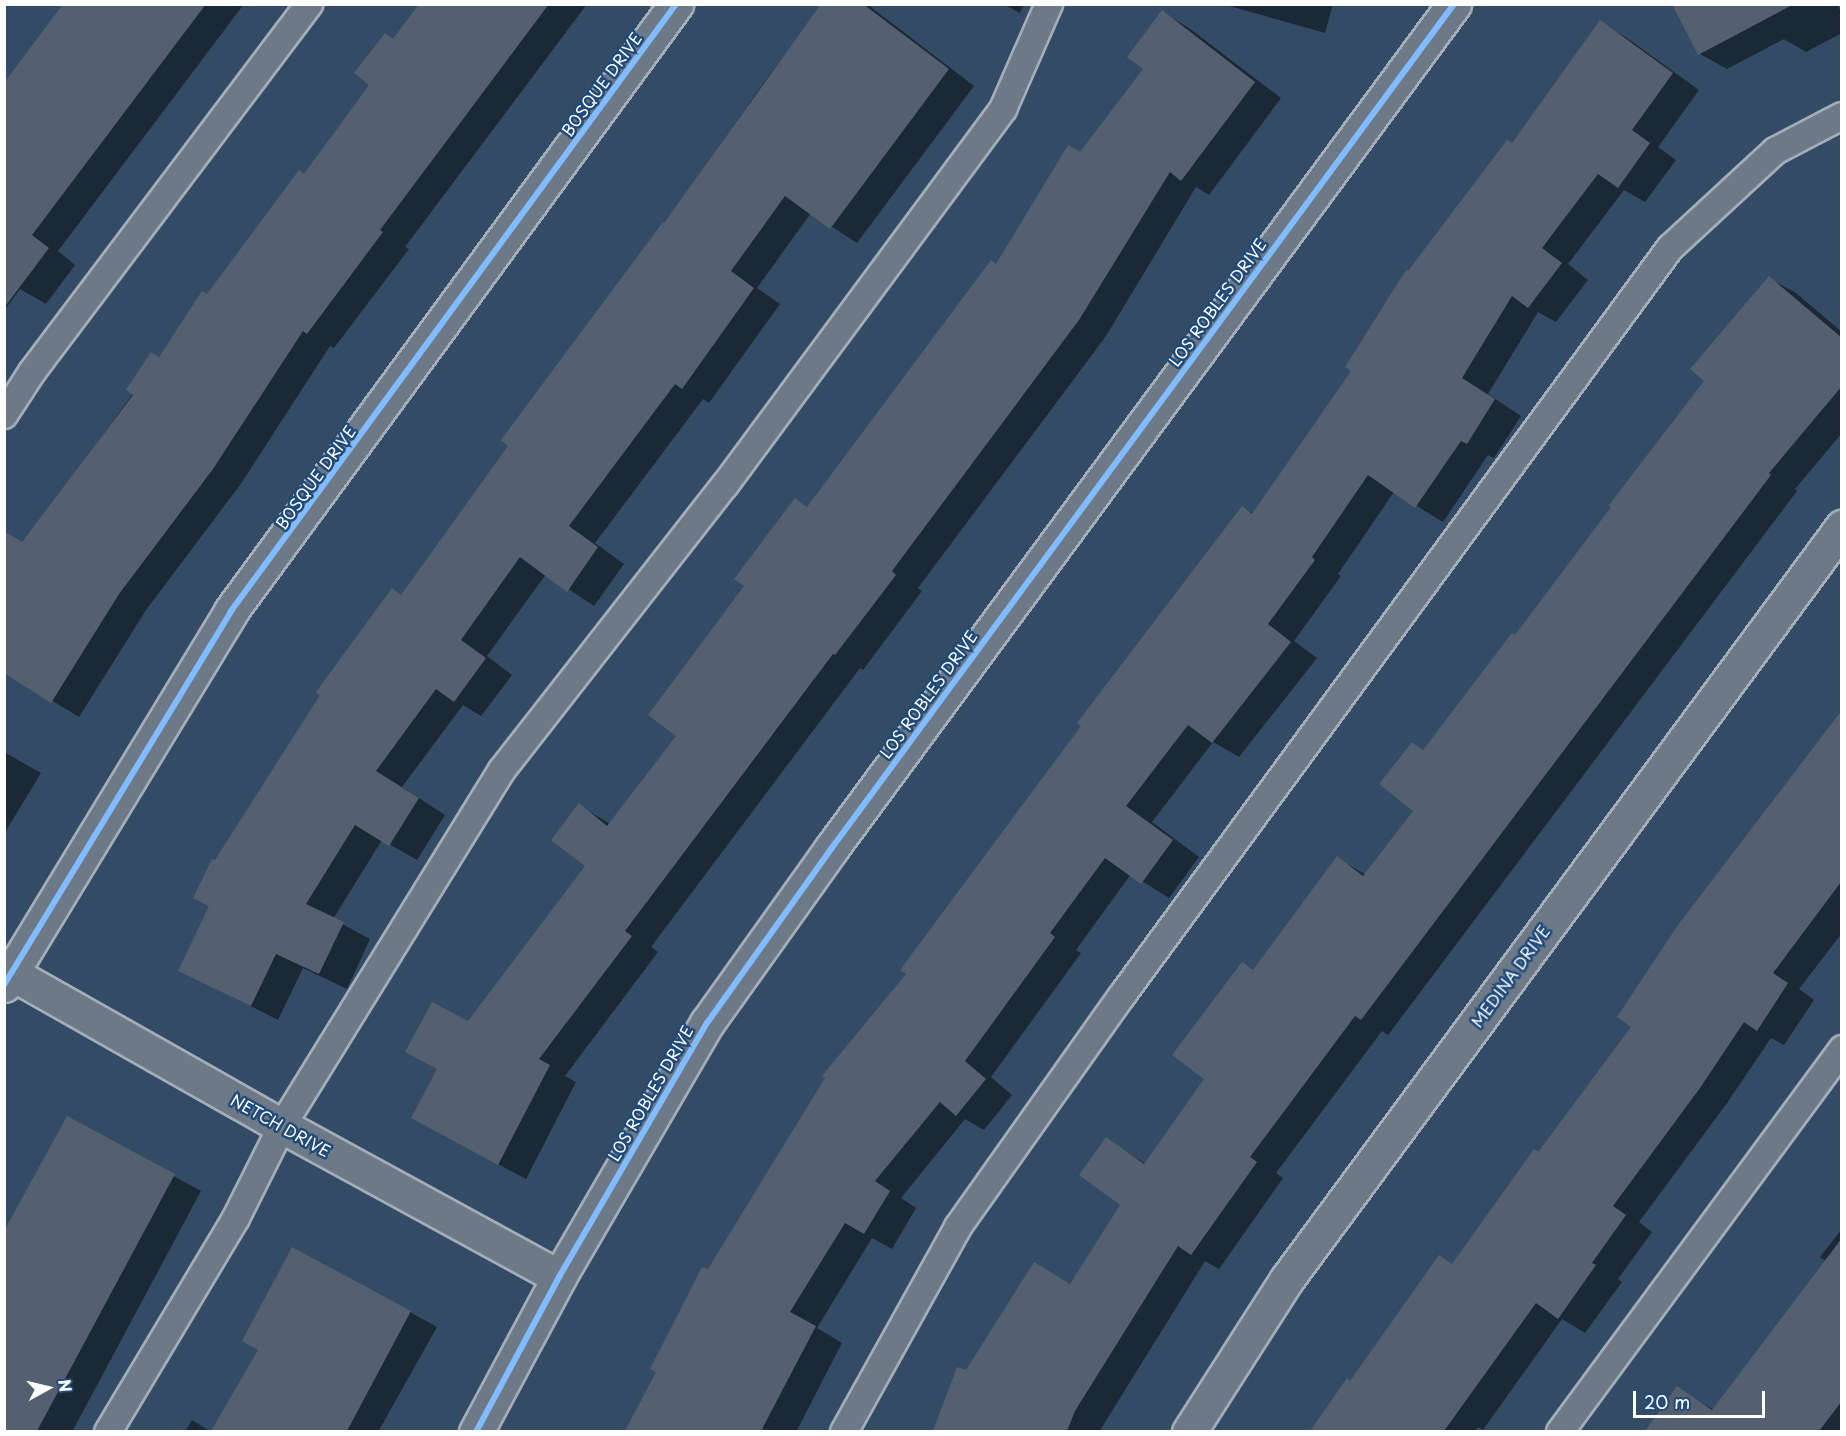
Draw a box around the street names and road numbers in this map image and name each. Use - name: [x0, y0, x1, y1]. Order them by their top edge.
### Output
- street label: BOSQUE DRIVE: [557, 29, 645, 139]
- street label: LOS ROBLES DRIVE: [1164, 234, 1270, 370]
- street label: BOSQUE DRIVE: [271, 422, 359, 532]
- street label: LOS ROBLES DRIVE: [875, 626, 981, 762]
- street label: MEDINA DRIVE: [1466, 921, 1554, 1031]
- street label: LOS ROBLES DRIVE: [603, 1021, 697, 1165]
- street label: NETCH DRIVE: [228, 1090, 334, 1160]

